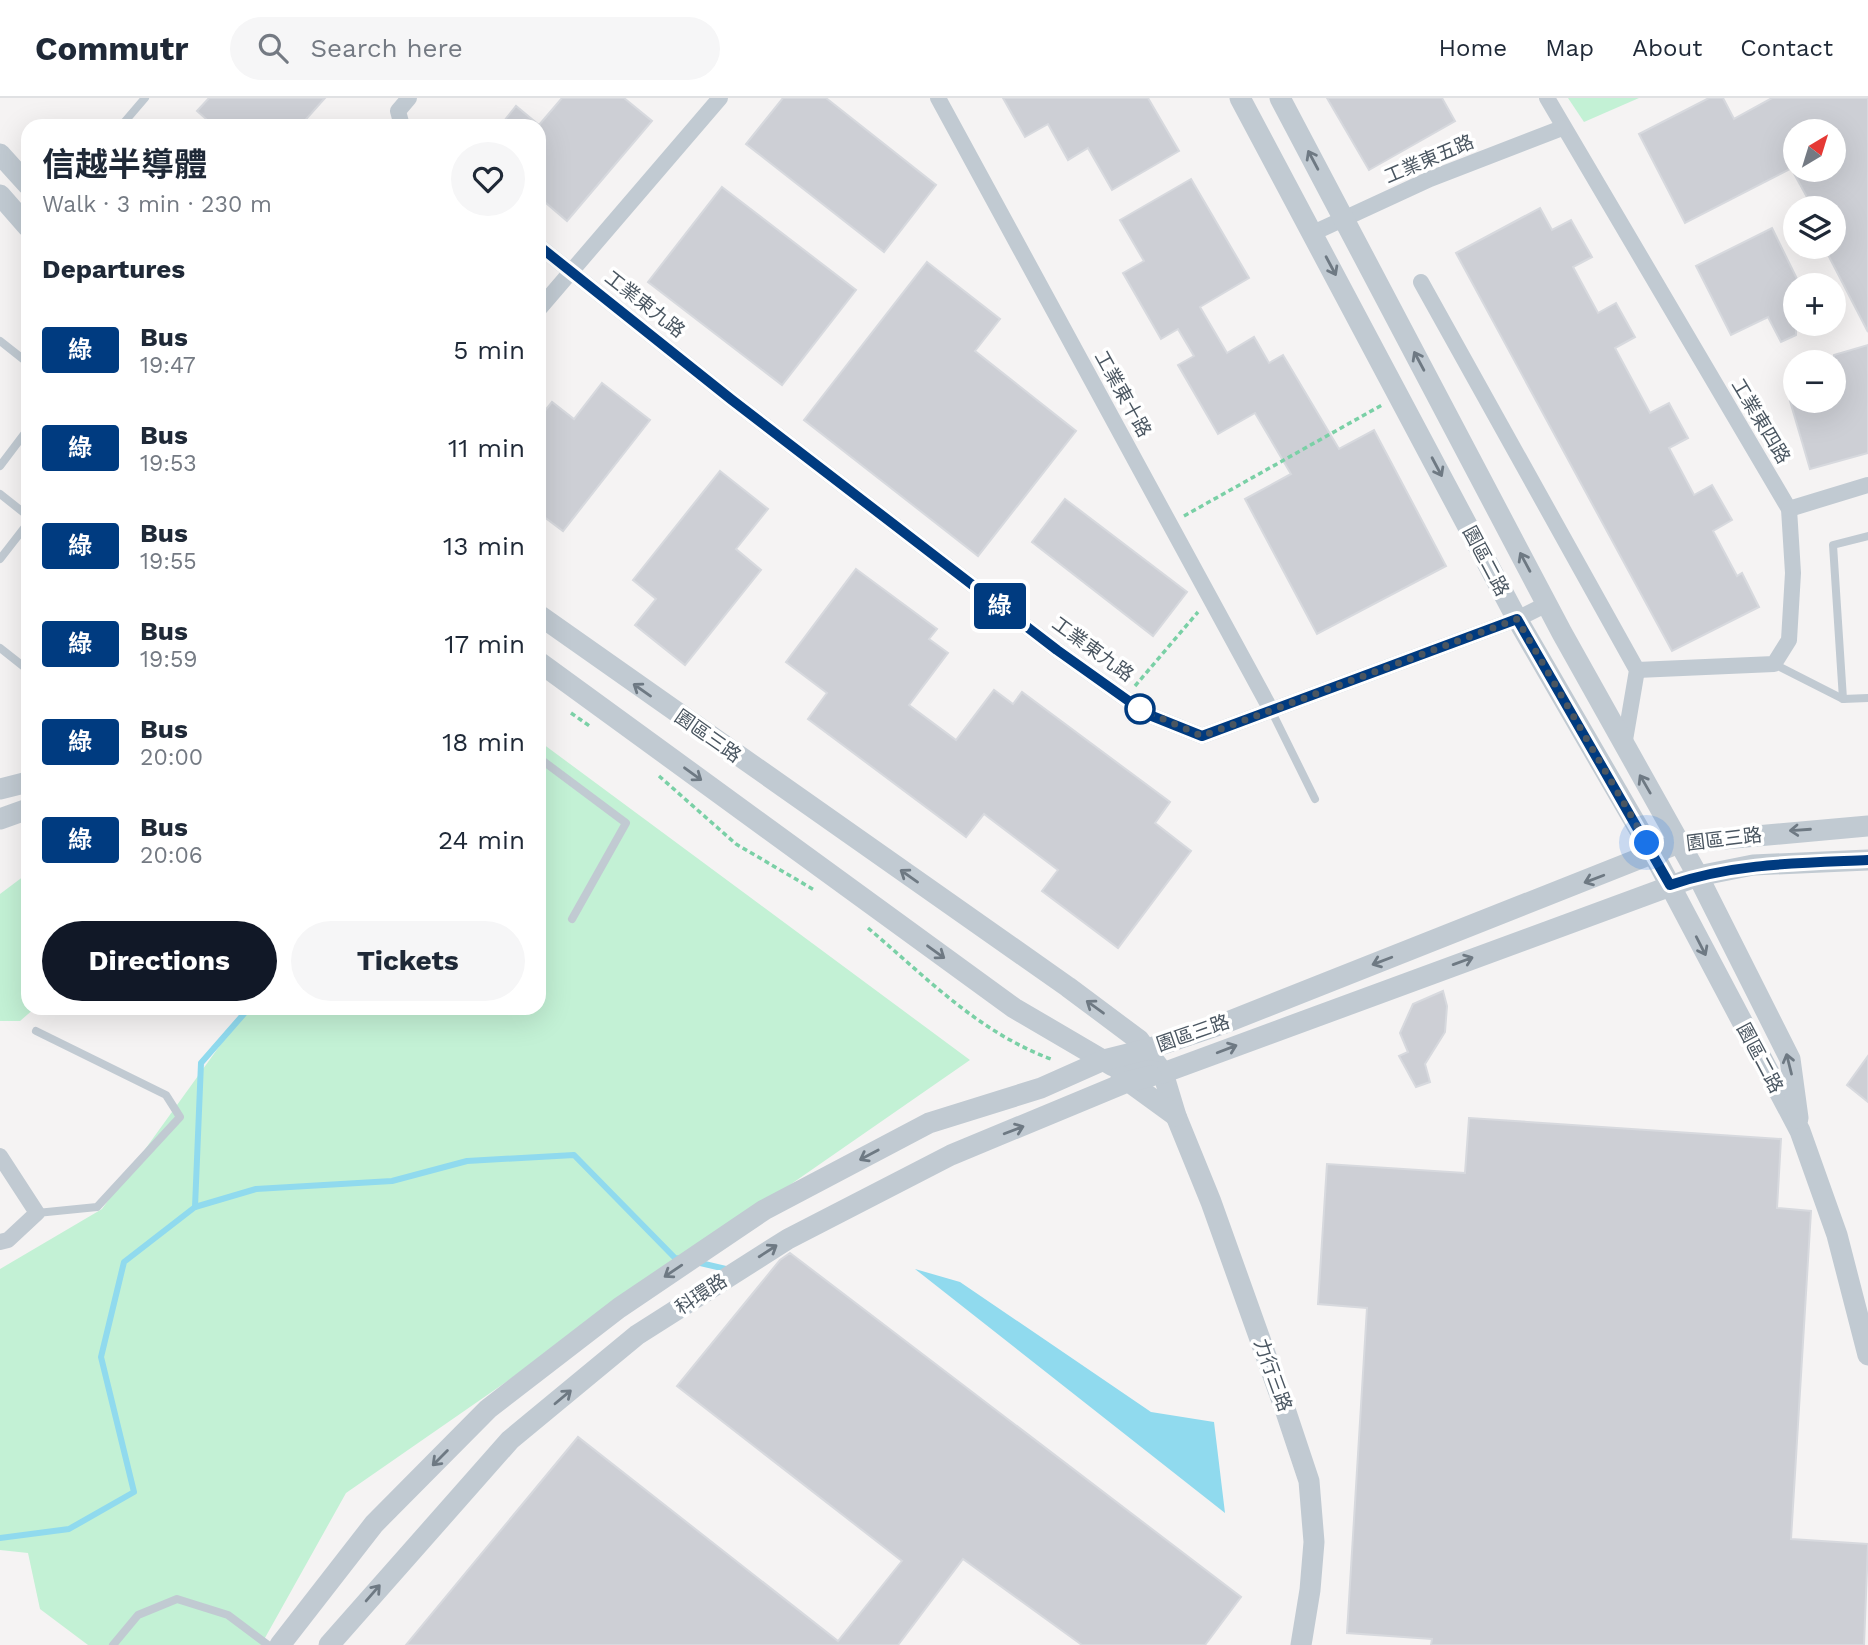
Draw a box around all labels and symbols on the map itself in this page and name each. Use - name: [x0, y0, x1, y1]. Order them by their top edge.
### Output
- north arrow: [1783, 119, 1846, 182]
- street label: 工業東五路: [1381, 130, 1477, 188]
- one-way arrow: [1306, 150, 1319, 171]
- one-way arrow: [1324, 255, 1338, 276]
- street label: 工業東九路: [600, 266, 690, 342]
- street label: 工業東十路: [1090, 347, 1156, 441]
- one-way arrow: [1412, 351, 1425, 372]
- street label: 工業東四路: [1727, 374, 1795, 468]
- one-way arrow: [1430, 456, 1444, 477]
- street label: 園區二路: [1458, 522, 1514, 600]
- one-way arrow: [1518, 553, 1532, 573]
- line badge: 綠: [977, 583, 1023, 629]
- street label: 工業東九路: [1048, 612, 1138, 686]
- one-way arrow: [633, 683, 652, 697]
- unlabelled marker: [1125, 694, 1155, 724]
- street label: 園區三路: [670, 705, 746, 767]
- one-way arrow: [683, 767, 702, 782]
- one-way arrow: [1638, 774, 1651, 795]
- street label: 園區三路: [1685, 823, 1763, 855]
- one-way arrow: [1789, 824, 1812, 837]
- your location: [1629, 825, 1664, 860]
- one-way arrow: [900, 869, 919, 883]
- one-way arrow: [1583, 873, 1605, 886]
- one-way arrow: [1695, 935, 1709, 956]
- one-way arrow: [926, 945, 945, 959]
- one-way arrow: [1452, 954, 1474, 966]
- one-way arrow: [1371, 956, 1393, 969]
- one-way arrow: [1086, 1000, 1105, 1014]
- street label: 園區三路: [1153, 1010, 1233, 1056]
- street label: 園區二路: [1732, 1019, 1788, 1097]
- one-way arrow: [1216, 1041, 1238, 1054]
- one-way arrow: [1782, 1053, 1795, 1075]
- one-way arrow: [1003, 1123, 1025, 1136]
- one-way arrow: [859, 1149, 880, 1162]
- one-way arrow: [758, 1244, 777, 1259]
- one-way arrow: [664, 1264, 684, 1278]
- street label: 科環路: [671, 1269, 731, 1319]
- street label: 力行三路: [1249, 1335, 1297, 1415]
- one-way arrow: [553, 1389, 571, 1404]
- one-way arrow: [431, 1449, 448, 1466]
- one-way arrow: [365, 1584, 381, 1602]

